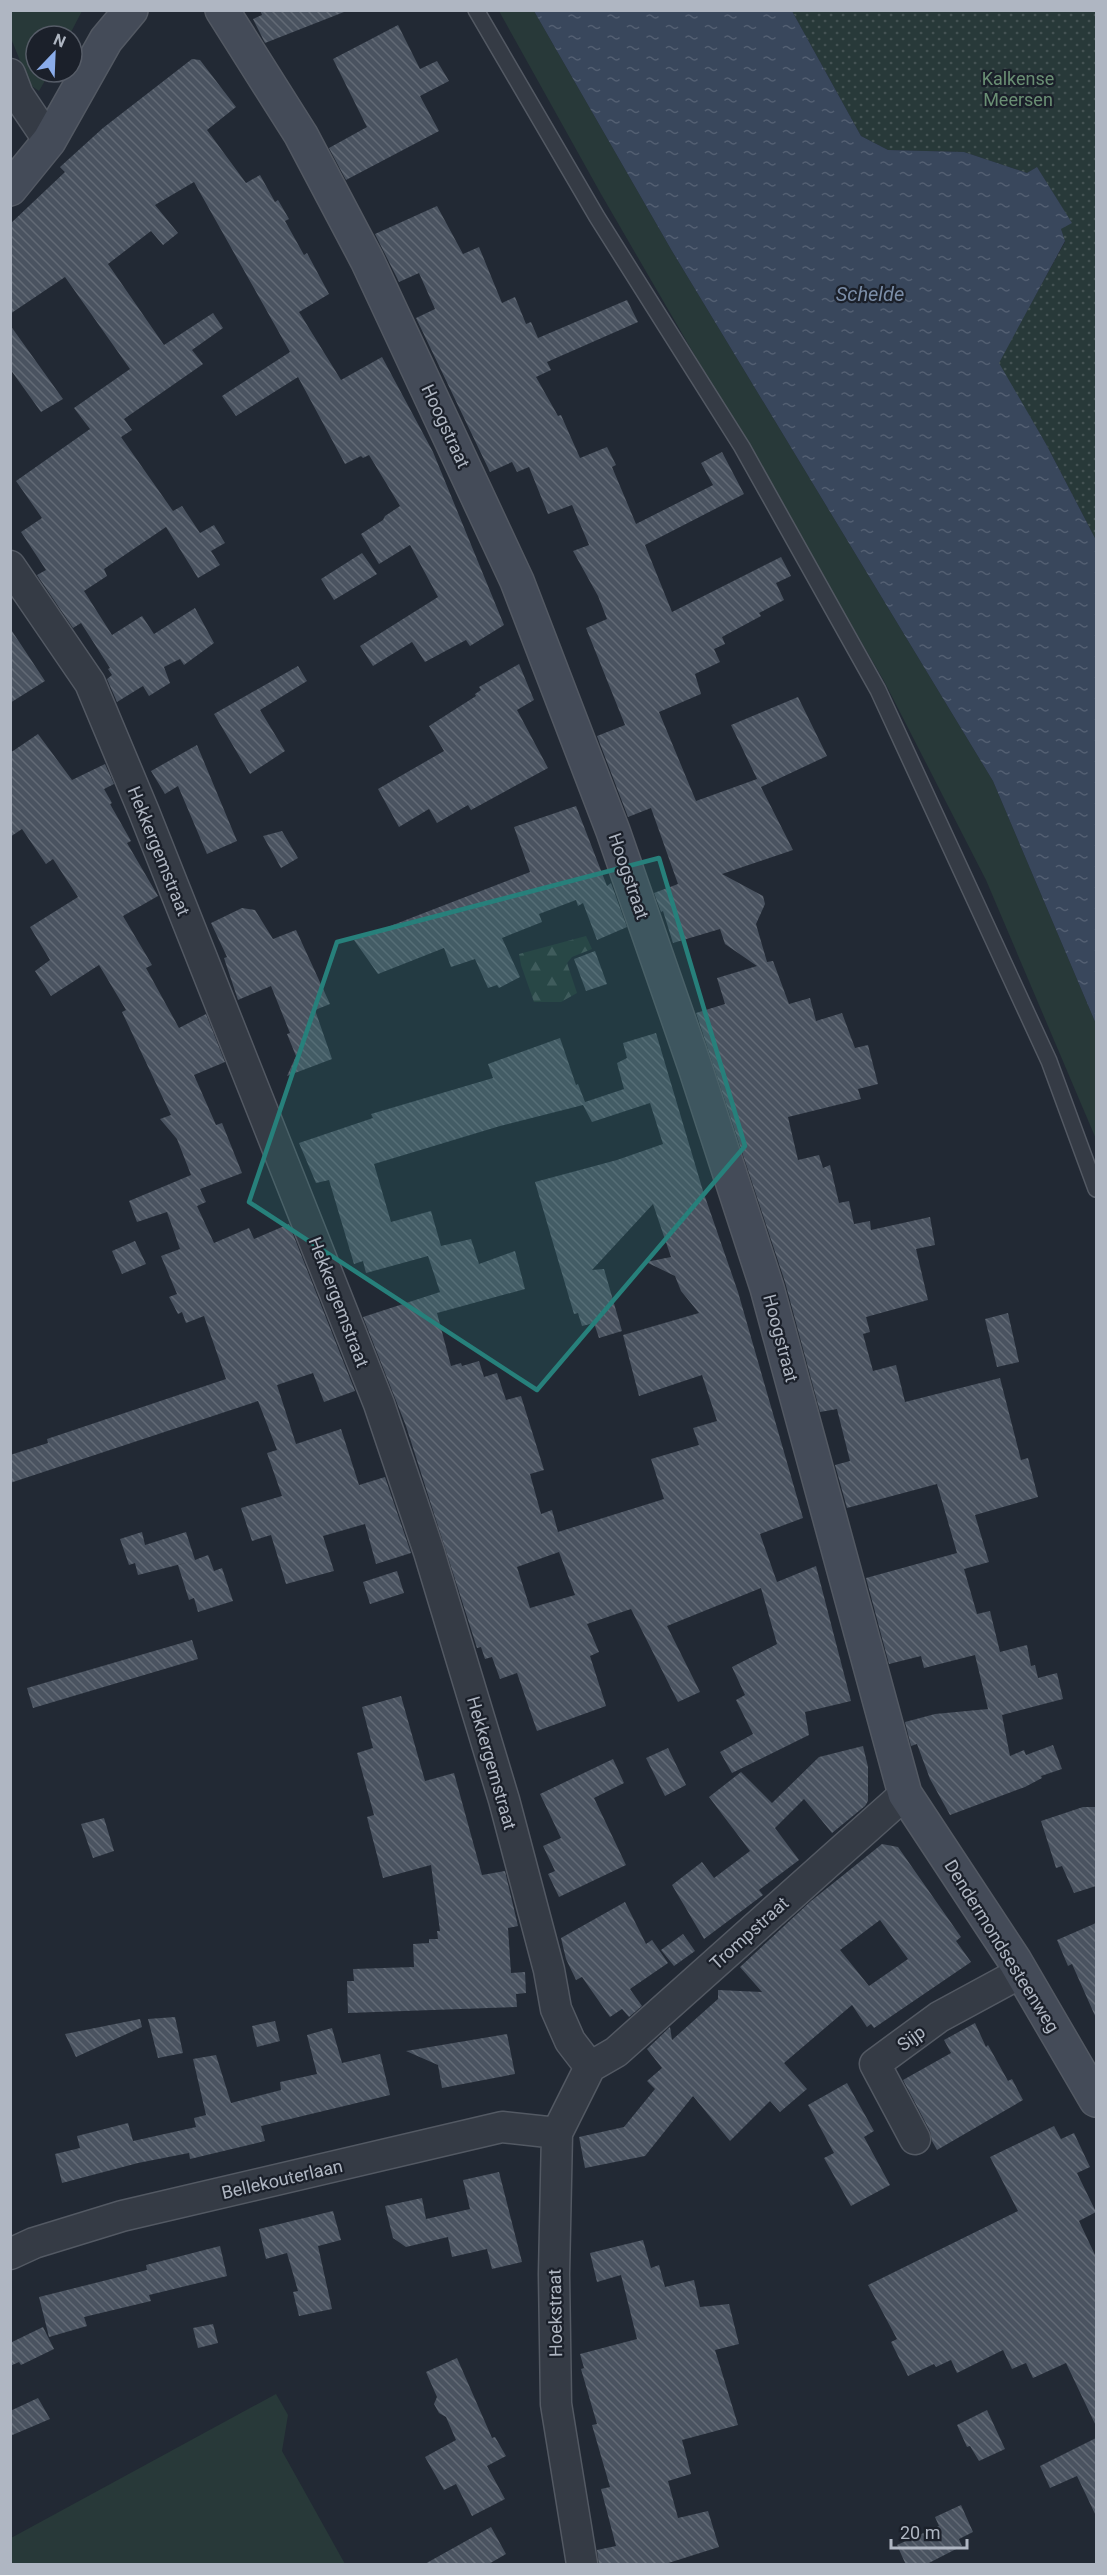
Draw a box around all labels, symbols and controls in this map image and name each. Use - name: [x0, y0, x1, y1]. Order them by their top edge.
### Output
- north arrow: [24, 24, 84, 84]
- text: N: [51, 30, 69, 52]
- park label: Kalkense Meersen: [982, 68, 1054, 110]
- water label: Schelde: [836, 282, 904, 306]
- street label: Hoogstraat: [417, 381, 475, 471]
- street label: Hekkergemstraat: [123, 783, 195, 919]
- street label: Hoogstraat: [604, 830, 654, 922]
- street label: Hekkergemstraat: [305, 1234, 374, 1370]
- street label: Hoogstraat: [759, 1292, 803, 1384]
- street label: Hekkergemstraat: [463, 1694, 521, 1832]
- street label: Dendermondsesteenweg: [940, 1856, 1064, 2036]
- street label: Trompstraat: [705, 1892, 793, 1974]
- street label: Sijp: [893, 2021, 929, 2055]
- street label: Bellekouterlaan: [219, 2155, 345, 2203]
- street label: Hoekstraat: [544, 2269, 566, 2357]
- scale bar: [891, 2512, 968, 2550]
- text: 20 m: [900, 2522, 940, 2543]

